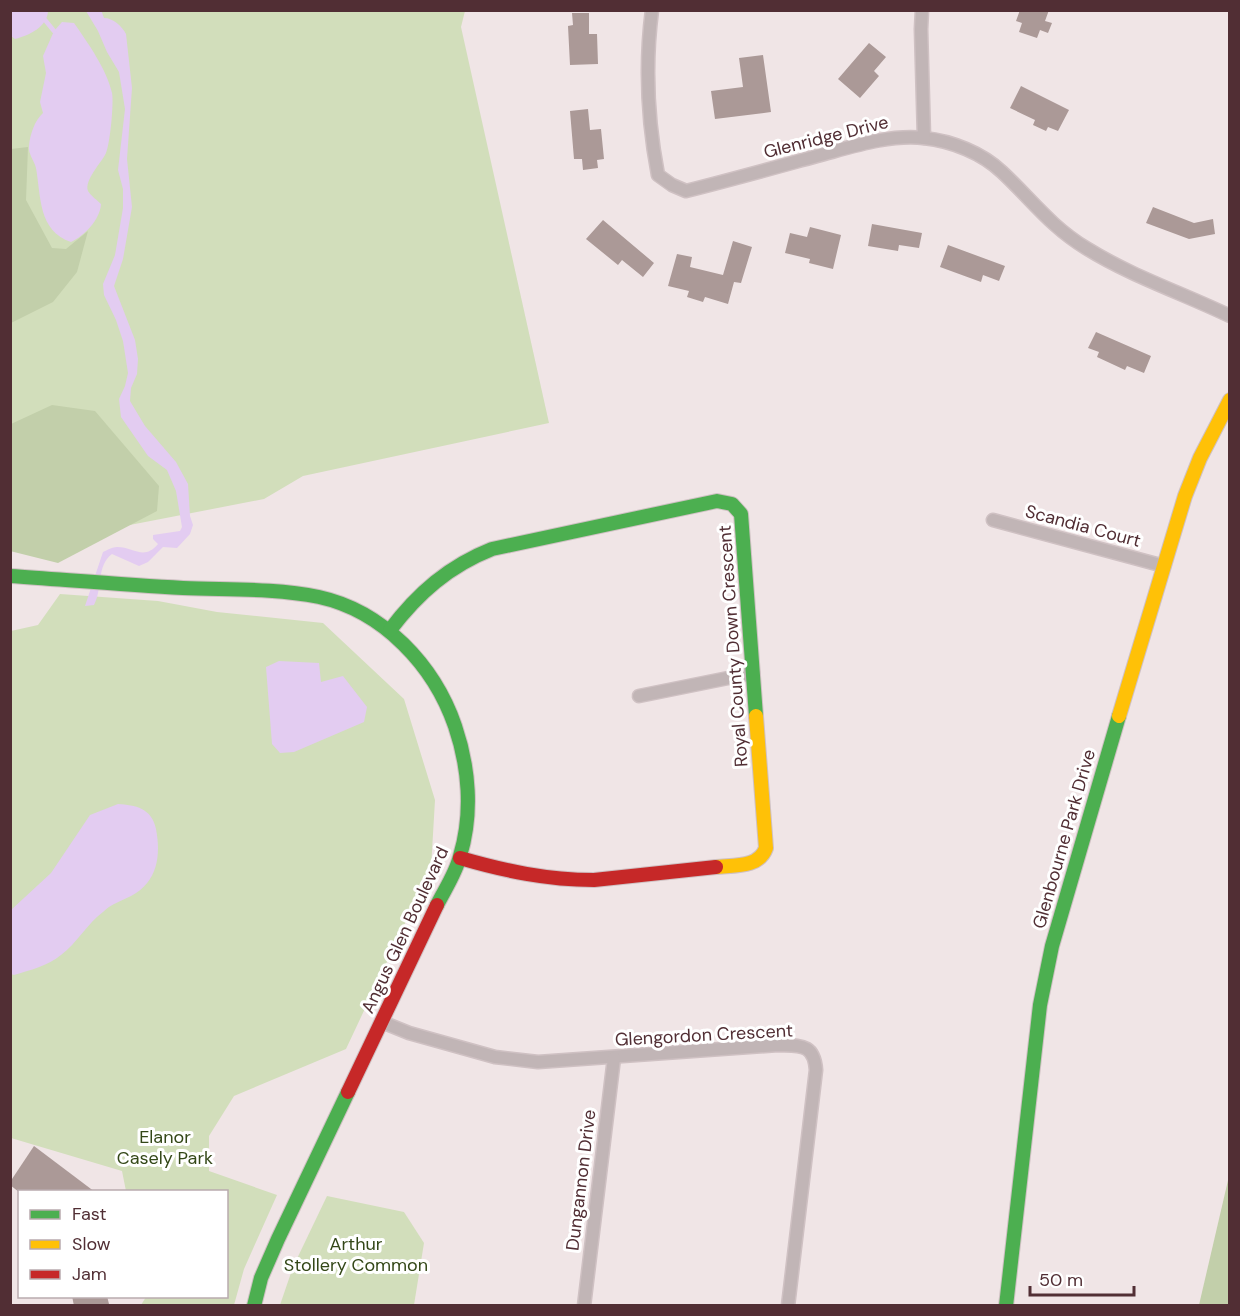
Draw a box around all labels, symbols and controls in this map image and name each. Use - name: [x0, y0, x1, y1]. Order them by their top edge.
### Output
- street label: Glenridge Drive: [761, 110, 891, 164]
- street label: Scandia Court: [1023, 499, 1143, 553]
- street label: Royal County Down Crescent: [713, 524, 753, 768]
- street label: Glenbourne Park Drive: [1027, 747, 1101, 931]
- street label: Angus Glen Boulevard: [356, 843, 454, 1017]
- street label: Glengordon Crescent: [614, 1018, 794, 1052]
- street label: Dungannon Drive: [560, 1108, 602, 1252]
- park label: Elanor Casely Park: [117, 1125, 213, 1170]
- legend: [18, 1190, 228, 1298]
- text: Fast: [72, 1202, 107, 1226]
- text: Slow: [72, 1232, 111, 1256]
- park label: Arthur Stollery Common: [284, 1232, 428, 1277]
- scale bar: [1030, 1259, 1134, 1297]
- text: Jam: [72, 1262, 107, 1286]
- text: 50 m: [1039, 1268, 1083, 1292]

